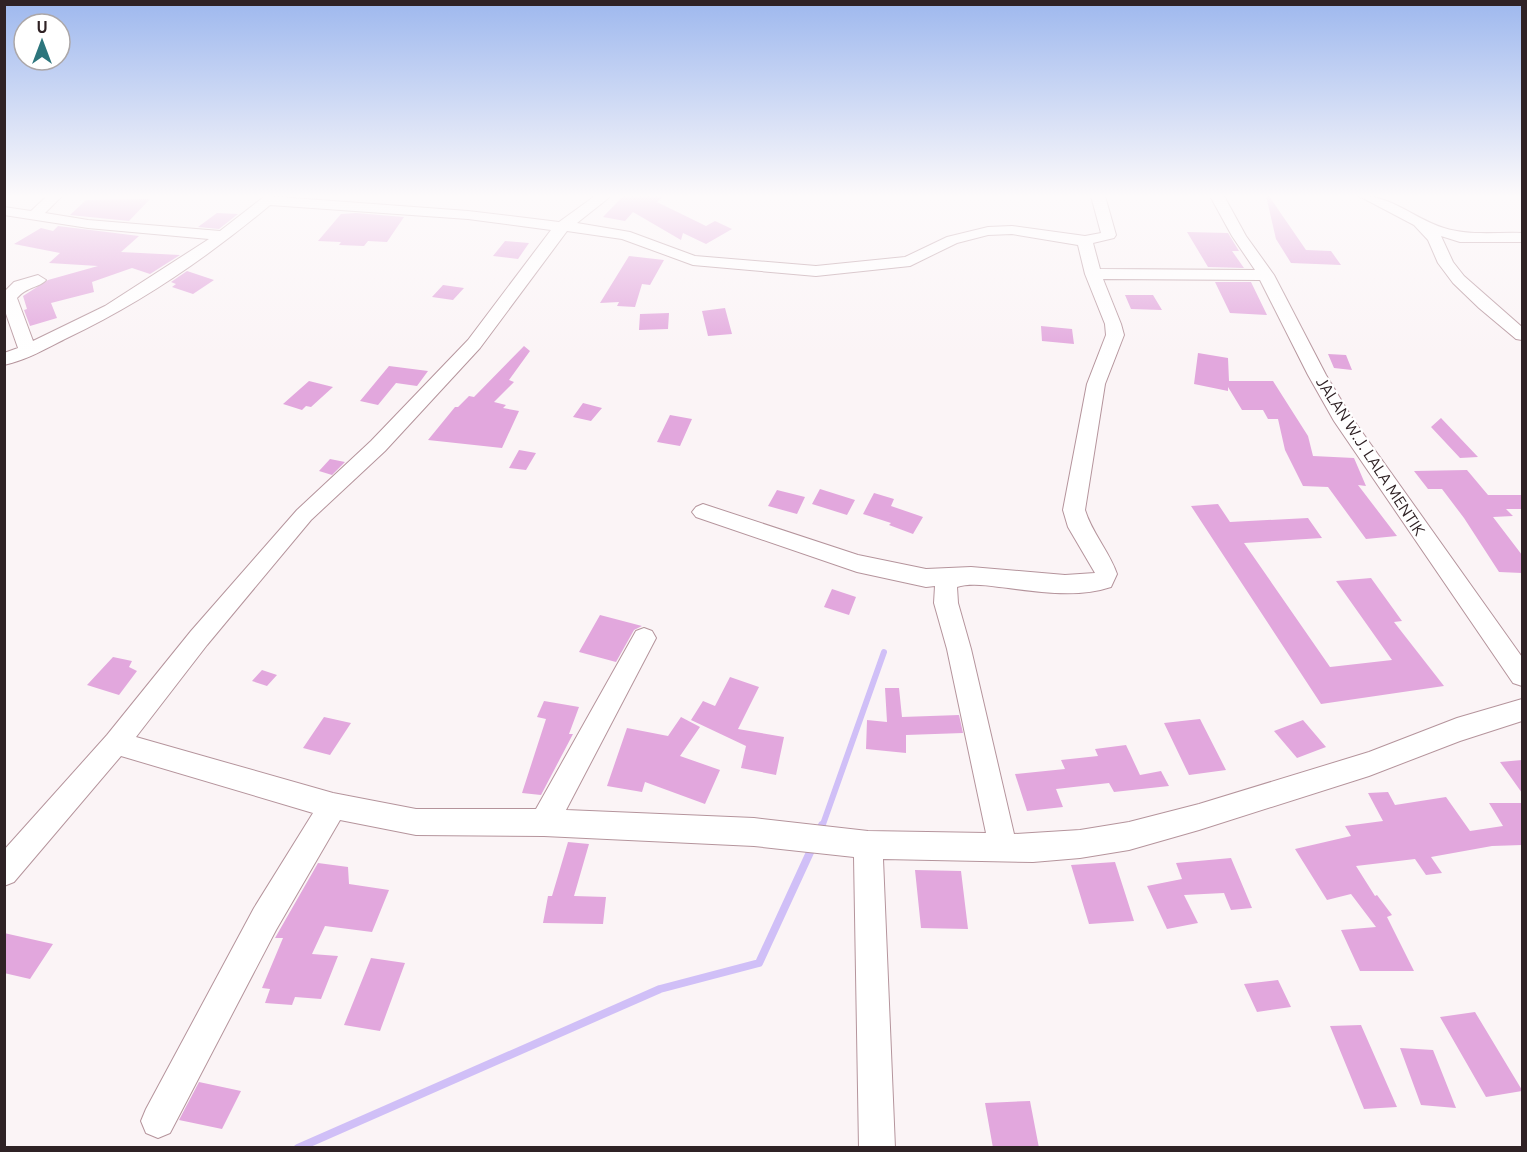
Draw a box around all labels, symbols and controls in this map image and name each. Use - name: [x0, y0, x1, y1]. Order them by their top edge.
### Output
- north arrow: [12, 12, 72, 72]
- text: U: [36, 18, 48, 36]
- street label: JALAN W.J. LALA MENTIK: [1313, 373, 1429, 539]

